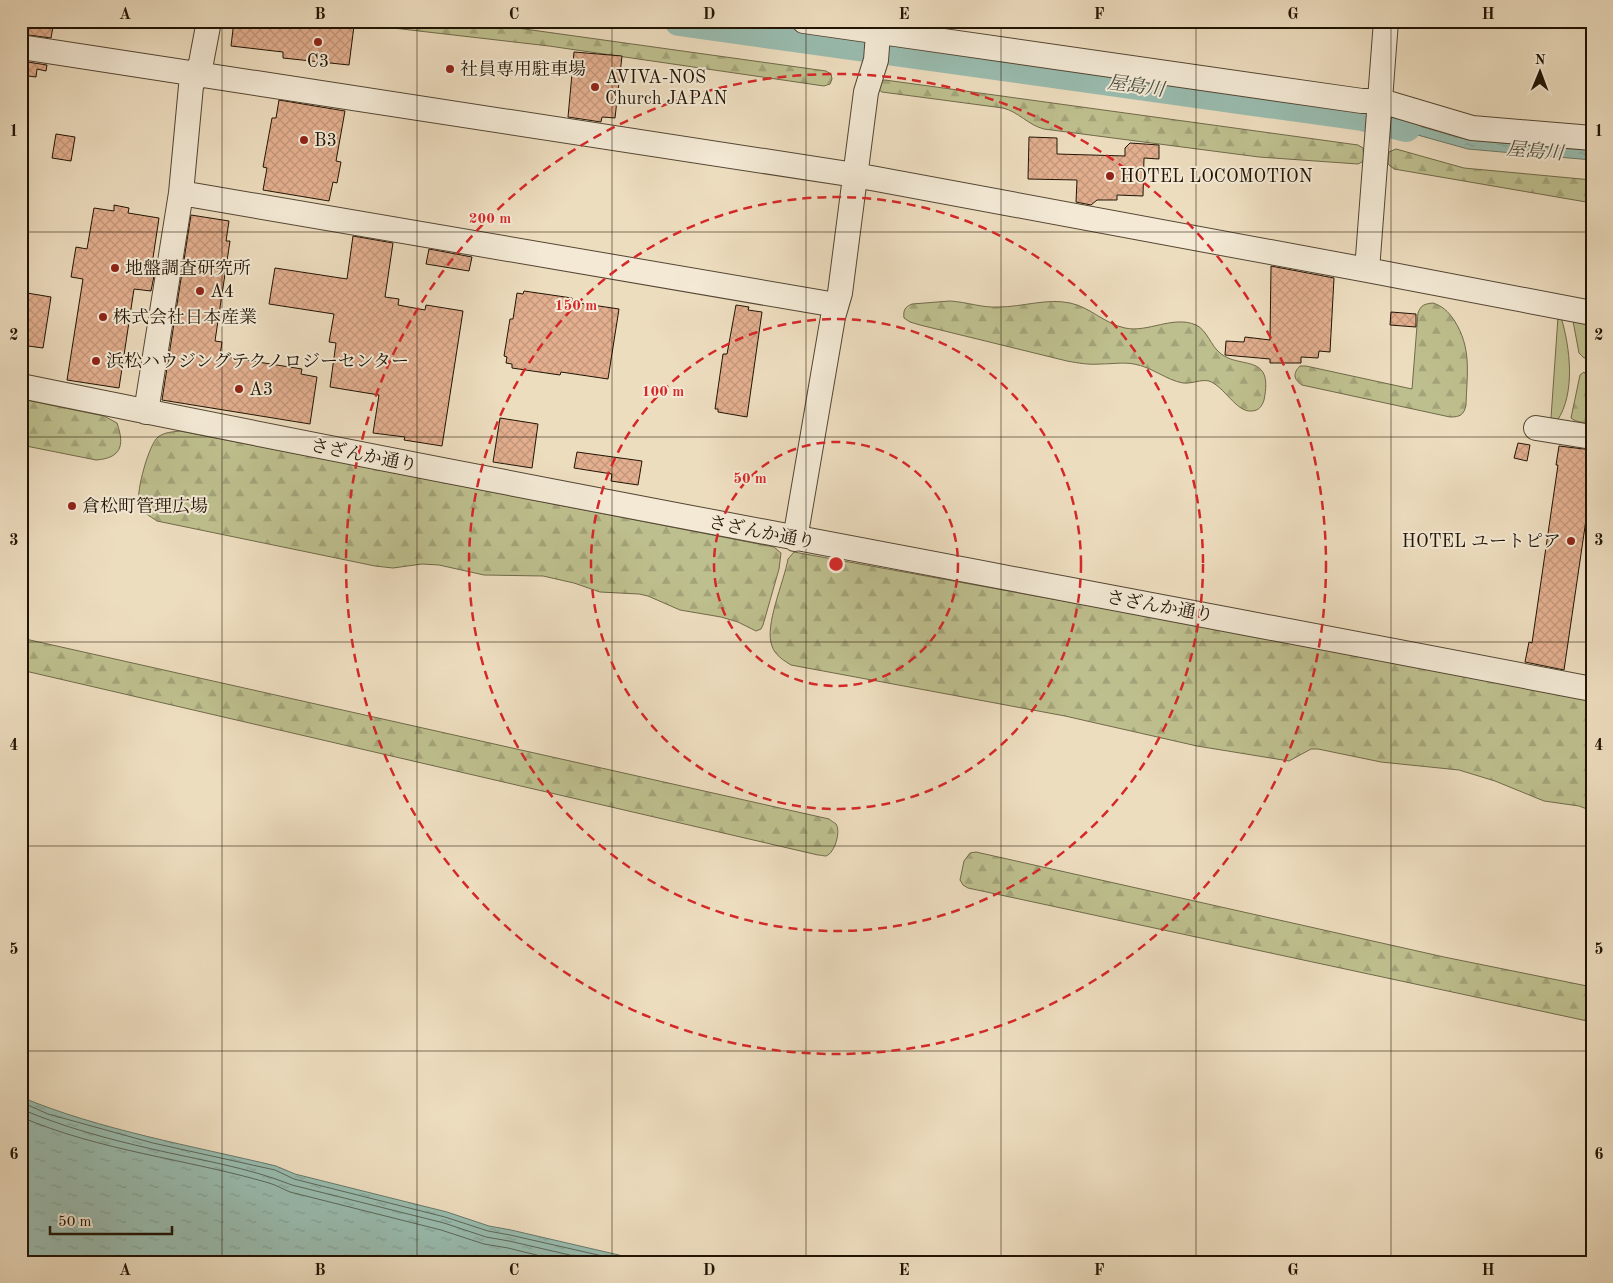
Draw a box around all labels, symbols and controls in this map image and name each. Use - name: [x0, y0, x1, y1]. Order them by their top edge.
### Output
- text: A: [119, 7, 131, 23]
- text: B: [314, 7, 326, 23]
- text: C: [509, 7, 519, 23]
- text: D: [703, 7, 715, 23]
- text: E: [898, 7, 910, 23]
- text: F: [1094, 7, 1105, 23]
- text: G: [1287, 7, 1299, 23]
- text: H: [1481, 7, 1495, 23]
- marker: C3: [312, 36, 324, 48]
- north arrow: [1516, 48, 1566, 98]
- place label: C3: [307, 53, 329, 71]
- text: N: [1535, 53, 1546, 67]
- place label: 社員専用駐車場: [460, 59, 586, 79]
- marker: 社員専用駐車場: [444, 63, 456, 75]
- place label: AVIVA-NOS Church JAPAN: [605, 69, 728, 108]
- water label: 屋島川: [1106, 72, 1167, 101]
- marker: AVIVA-NOS Church JAPAN: [589, 81, 601, 93]
- text: 1: [9, 124, 19, 140]
- text: 1: [1594, 124, 1604, 140]
- place label: B3: [314, 132, 337, 150]
- marker: B3: [298, 134, 310, 146]
- water label: 屋島川: [1506, 139, 1566, 165]
- place label: HOTEL LOCOMOTION: [1120, 168, 1313, 186]
- marker: HOTEL LOCOMOTION: [1104, 170, 1116, 182]
- text: 200 m: [469, 212, 511, 227]
- place label: 地盤調査研究所: [125, 258, 251, 278]
- marker: 地盤調査研究所: [109, 262, 121, 274]
- place label: A4: [210, 283, 234, 301]
- marker: A4: [194, 285, 206, 297]
- text: 150 m: [555, 299, 597, 314]
- place label: 株式会社日本産業: [113, 307, 257, 327]
- marker: 株式会社日本産業: [97, 311, 109, 323]
- text: 2: [9, 328, 19, 344]
- text: 2: [1594, 328, 1604, 344]
- place label: 浜松ハウジングテクノロジーセンター: [106, 351, 409, 371]
- marker: 浜松ハウジングテクノロジーセンター: [90, 355, 102, 367]
- place label: A3: [249, 381, 273, 399]
- marker: A3: [233, 383, 245, 395]
- text: 100 m: [642, 385, 684, 400]
- street label: さざんか通り: [309, 436, 419, 475]
- text: 50 m: [733, 472, 767, 487]
- place label: 倉松町管理広場: [82, 496, 208, 516]
- marker: 倉松町管理広場: [66, 500, 78, 512]
- street label: さざんか通り: [707, 513, 817, 552]
- text: 3: [9, 533, 19, 549]
- place label: HOTEL ユートピア: [1402, 533, 1561, 551]
- text: 3: [1594, 533, 1604, 549]
- marker: HOTEL ユートピア: [1565, 535, 1577, 547]
- centre of rings: [827, 555, 845, 573]
- street label: さざんか通り: [1105, 588, 1215, 625]
- text: 4: [9, 738, 19, 754]
- text: 4: [1594, 738, 1604, 754]
- text: 5: [9, 942, 19, 958]
- text: 5: [1594, 942, 1604, 958]
- text: 6: [9, 1147, 19, 1163]
- text: 6: [1594, 1147, 1604, 1163]
- scale bar: [50, 1203, 172, 1235]
- text: 50 m: [58, 1215, 92, 1230]
- text: A: [119, 1263, 131, 1279]
- text: B: [314, 1263, 326, 1279]
- text: C: [509, 1263, 519, 1279]
- text: D: [703, 1263, 715, 1279]
- text: E: [898, 1263, 910, 1279]
- text: F: [1094, 1263, 1105, 1279]
- text: G: [1287, 1263, 1299, 1279]
- text: H: [1481, 1263, 1495, 1279]

